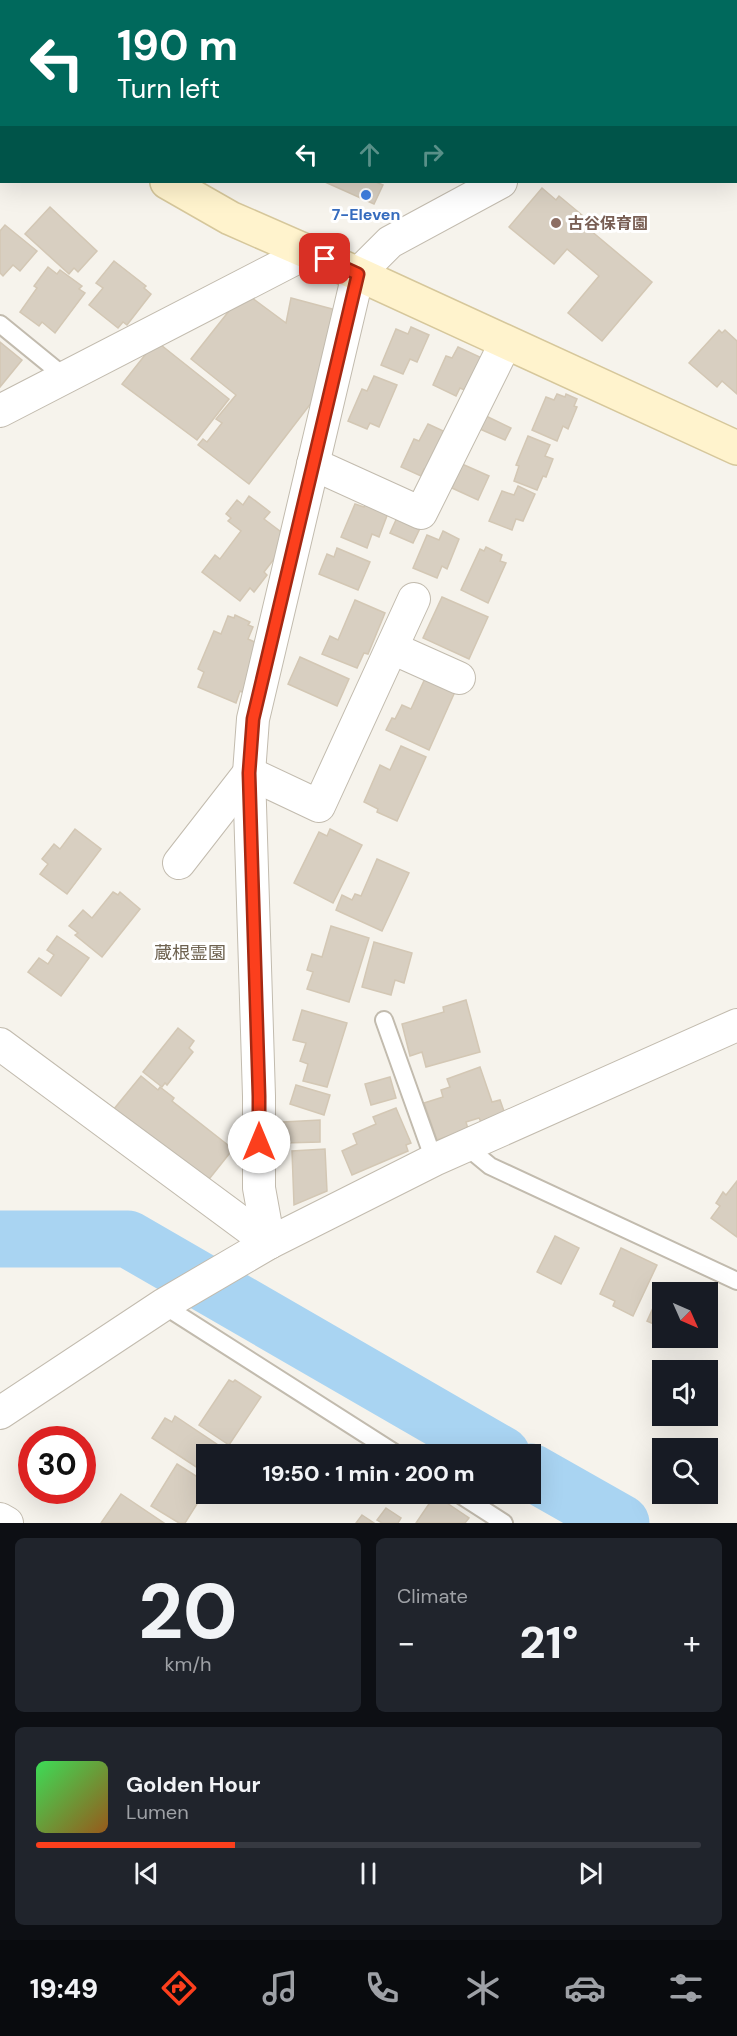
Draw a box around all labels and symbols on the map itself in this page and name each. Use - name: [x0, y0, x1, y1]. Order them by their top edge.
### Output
- marker: 7-Eleven: [359, 188, 373, 202]
- place label: 7-Eleven: [332, 204, 400, 225]
- place label: 古谷保育園: [568, 213, 648, 234]
- marker: 古谷保育園: [549, 216, 563, 230]
- pin: [299, 233, 350, 284]
- district label: 蔵根霊園: [154, 941, 226, 965]
- position arrow: [227, 1110, 291, 1174]
- north arrow: [652, 1282, 718, 1348]
- speed limit sign: 30: [18, 1426, 96, 1504]

